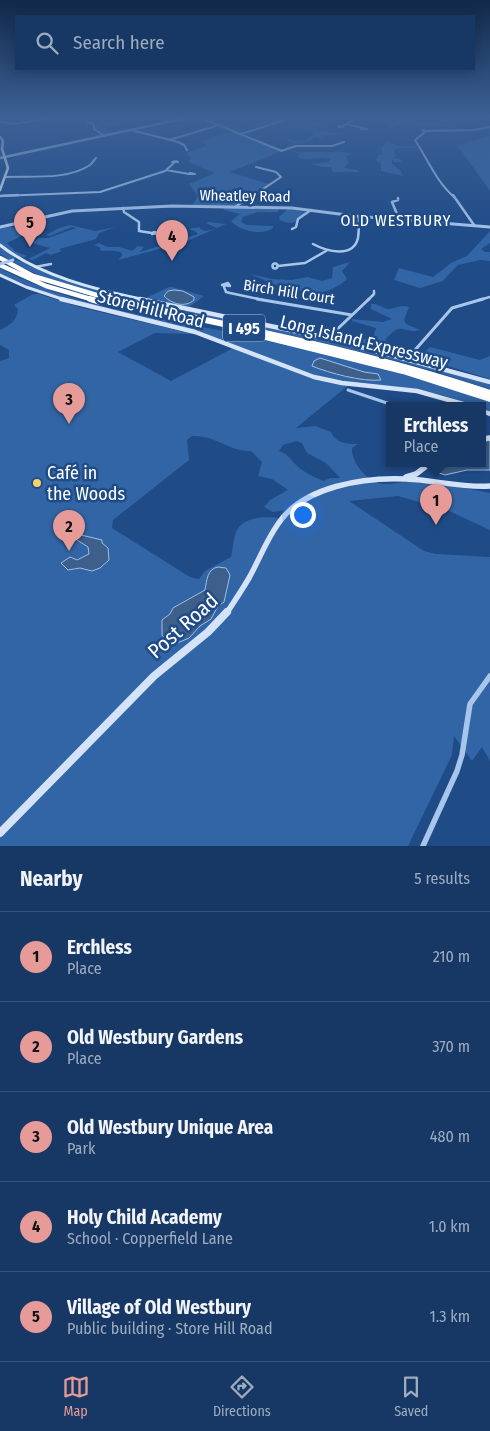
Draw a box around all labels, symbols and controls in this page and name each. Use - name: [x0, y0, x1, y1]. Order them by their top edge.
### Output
- search box: [15, 15, 475, 70]
- icon: search: [33, 29, 61, 57]
- text: Search here: [73, 31, 165, 54]
- street label: Wheatley Road: [199, 186, 291, 206]
- pin: 5: [14, 206, 46, 247]
- district label: OLD WESTBURY: [341, 211, 451, 230]
- pin: 4: [156, 220, 188, 261]
- street label: Birch Hill Court: [242, 276, 336, 308]
- street label: Store Hill Road: [95, 285, 207, 333]
- street label: Long Island Expressway: [278, 310, 450, 374]
- road number: I 495: [223, 314, 265, 342]
- pin: 3: [53, 383, 85, 424]
- popup: [386, 402, 486, 467]
- text: Erchless: [404, 414, 468, 437]
- text: Place: [404, 437, 438, 456]
- place label: Café in the Woods: [47, 462, 125, 505]
- marker: Café in the Woods: [31, 477, 43, 489]
- pin: 1: [420, 484, 452, 525]
- your location: [290, 502, 316, 528]
- pin: 2: [53, 510, 85, 551]
- street label: Post Road: [142, 588, 224, 664]
- text: Nearby: [20, 866, 82, 892]
- text: 5 results: [414, 869, 470, 888]
- text: Erchless: [67, 936, 132, 959]
- text: 1: [33, 947, 39, 966]
- text: 210 m: [433, 947, 470, 966]
- text: Place: [67, 959, 102, 978]
- text: Old Westbury Gardens: [67, 1026, 243, 1049]
- text: 2: [32, 1037, 40, 1056]
- text: 370 m: [432, 1037, 470, 1056]
- text: Place: [67, 1049, 102, 1068]
- text: Old Westbury Unique Area: [67, 1116, 273, 1139]
- text: 3: [32, 1127, 40, 1146]
- text: 480 m: [430, 1127, 470, 1146]
- text: Park: [67, 1139, 95, 1158]
- text: Holy Child Academy: [67, 1206, 222, 1229]
- text: 4: [32, 1217, 40, 1236]
- text: 1.0 km: [429, 1217, 470, 1236]
- text: School · Copperfield Lane: [67, 1229, 233, 1248]
- text: Village of Old Westbury: [67, 1296, 251, 1319]
- text: 5: [32, 1307, 40, 1326]
- text: 1.3 km: [429, 1307, 470, 1326]
- text: Public building · Store Hill Road: [67, 1319, 273, 1338]
- tab: Map: [62, 1373, 90, 1420]
- tab: Directions: [213, 1373, 271, 1420]
- tab: Saved: [394, 1373, 428, 1420]

